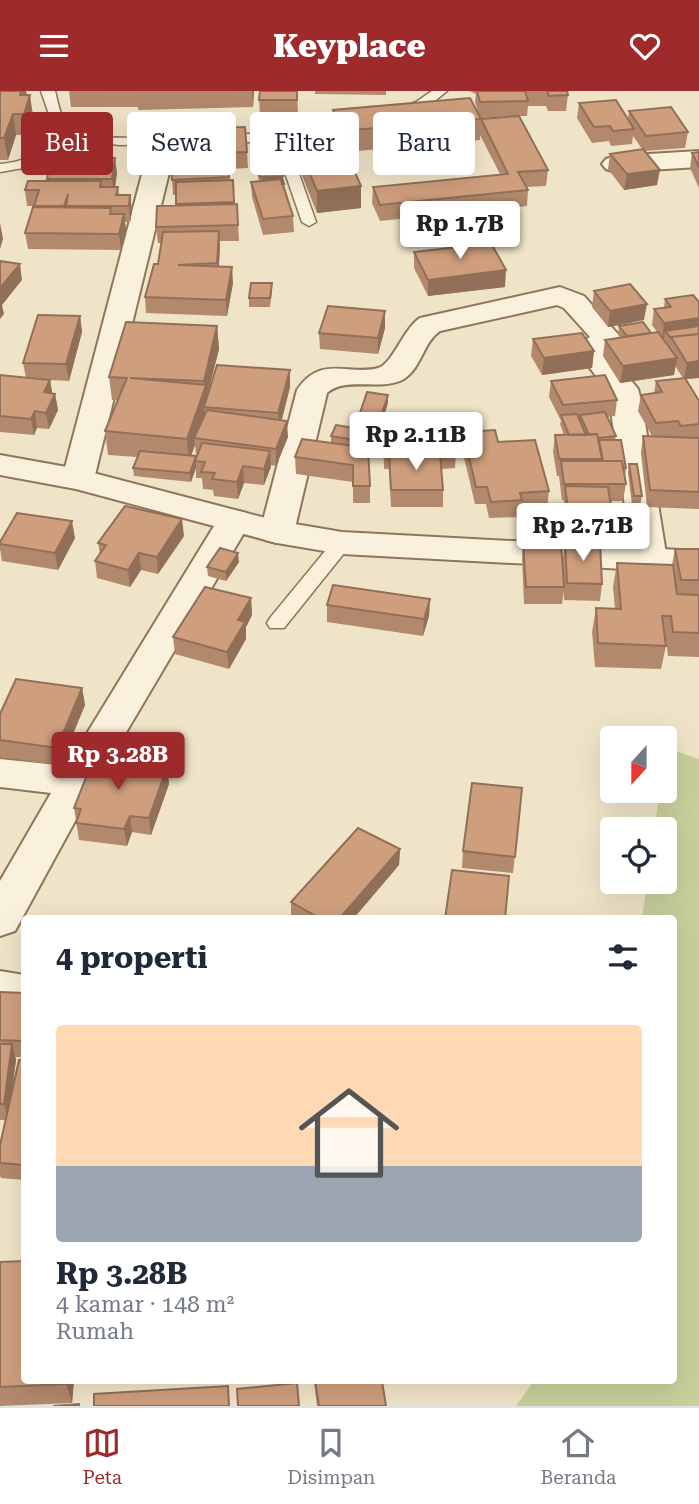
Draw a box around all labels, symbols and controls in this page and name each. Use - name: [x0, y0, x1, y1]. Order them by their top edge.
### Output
- icon: menu: [35, 27, 73, 65]
- text: Keyplace: [273, 27, 426, 65]
- icon: heart: [626, 27, 664, 65]
- chip: Beli: [21, 112, 113, 175]
- chip: Sewa: [127, 112, 236, 175]
- chip: Filter: [250, 112, 359, 175]
- chip: Baru: [373, 112, 475, 175]
- pin: Rp 1.7B: [395, 201, 525, 261]
- text: Rp 1.7B: [416, 210, 504, 237]
- pin: Rp 2.11B: [344, 413, 488, 472]
- text: Rp 2.11B: [366, 421, 466, 448]
- pin: Rp 2.71B: [511, 503, 655, 563]
- text: Rp 2.71B: [533, 512, 633, 539]
- north arrow: [600, 726, 677, 803]
- map controls: [600, 726, 677, 894]
- pin: Rp 3.28B: [46, 733, 190, 792]
- text: Rp 3.28B: [68, 741, 168, 768]
- button: locate: [600, 817, 677, 894]
- icon: filters: [604, 938, 642, 976]
- text: 4 properti: [56, 940, 207, 975]
- icon: home: [286, 1070, 412, 1196]
- text: Rp 3.28B: [56, 1256, 188, 1291]
- text: 4 kamar · 148 m²: [56, 1291, 234, 1318]
- text: Rumah: [56, 1318, 134, 1345]
- tab: Peta: [83, 1424, 122, 1489]
- tab: Disimpan: [287, 1424, 375, 1489]
- tab: Beranda: [541, 1424, 616, 1489]

